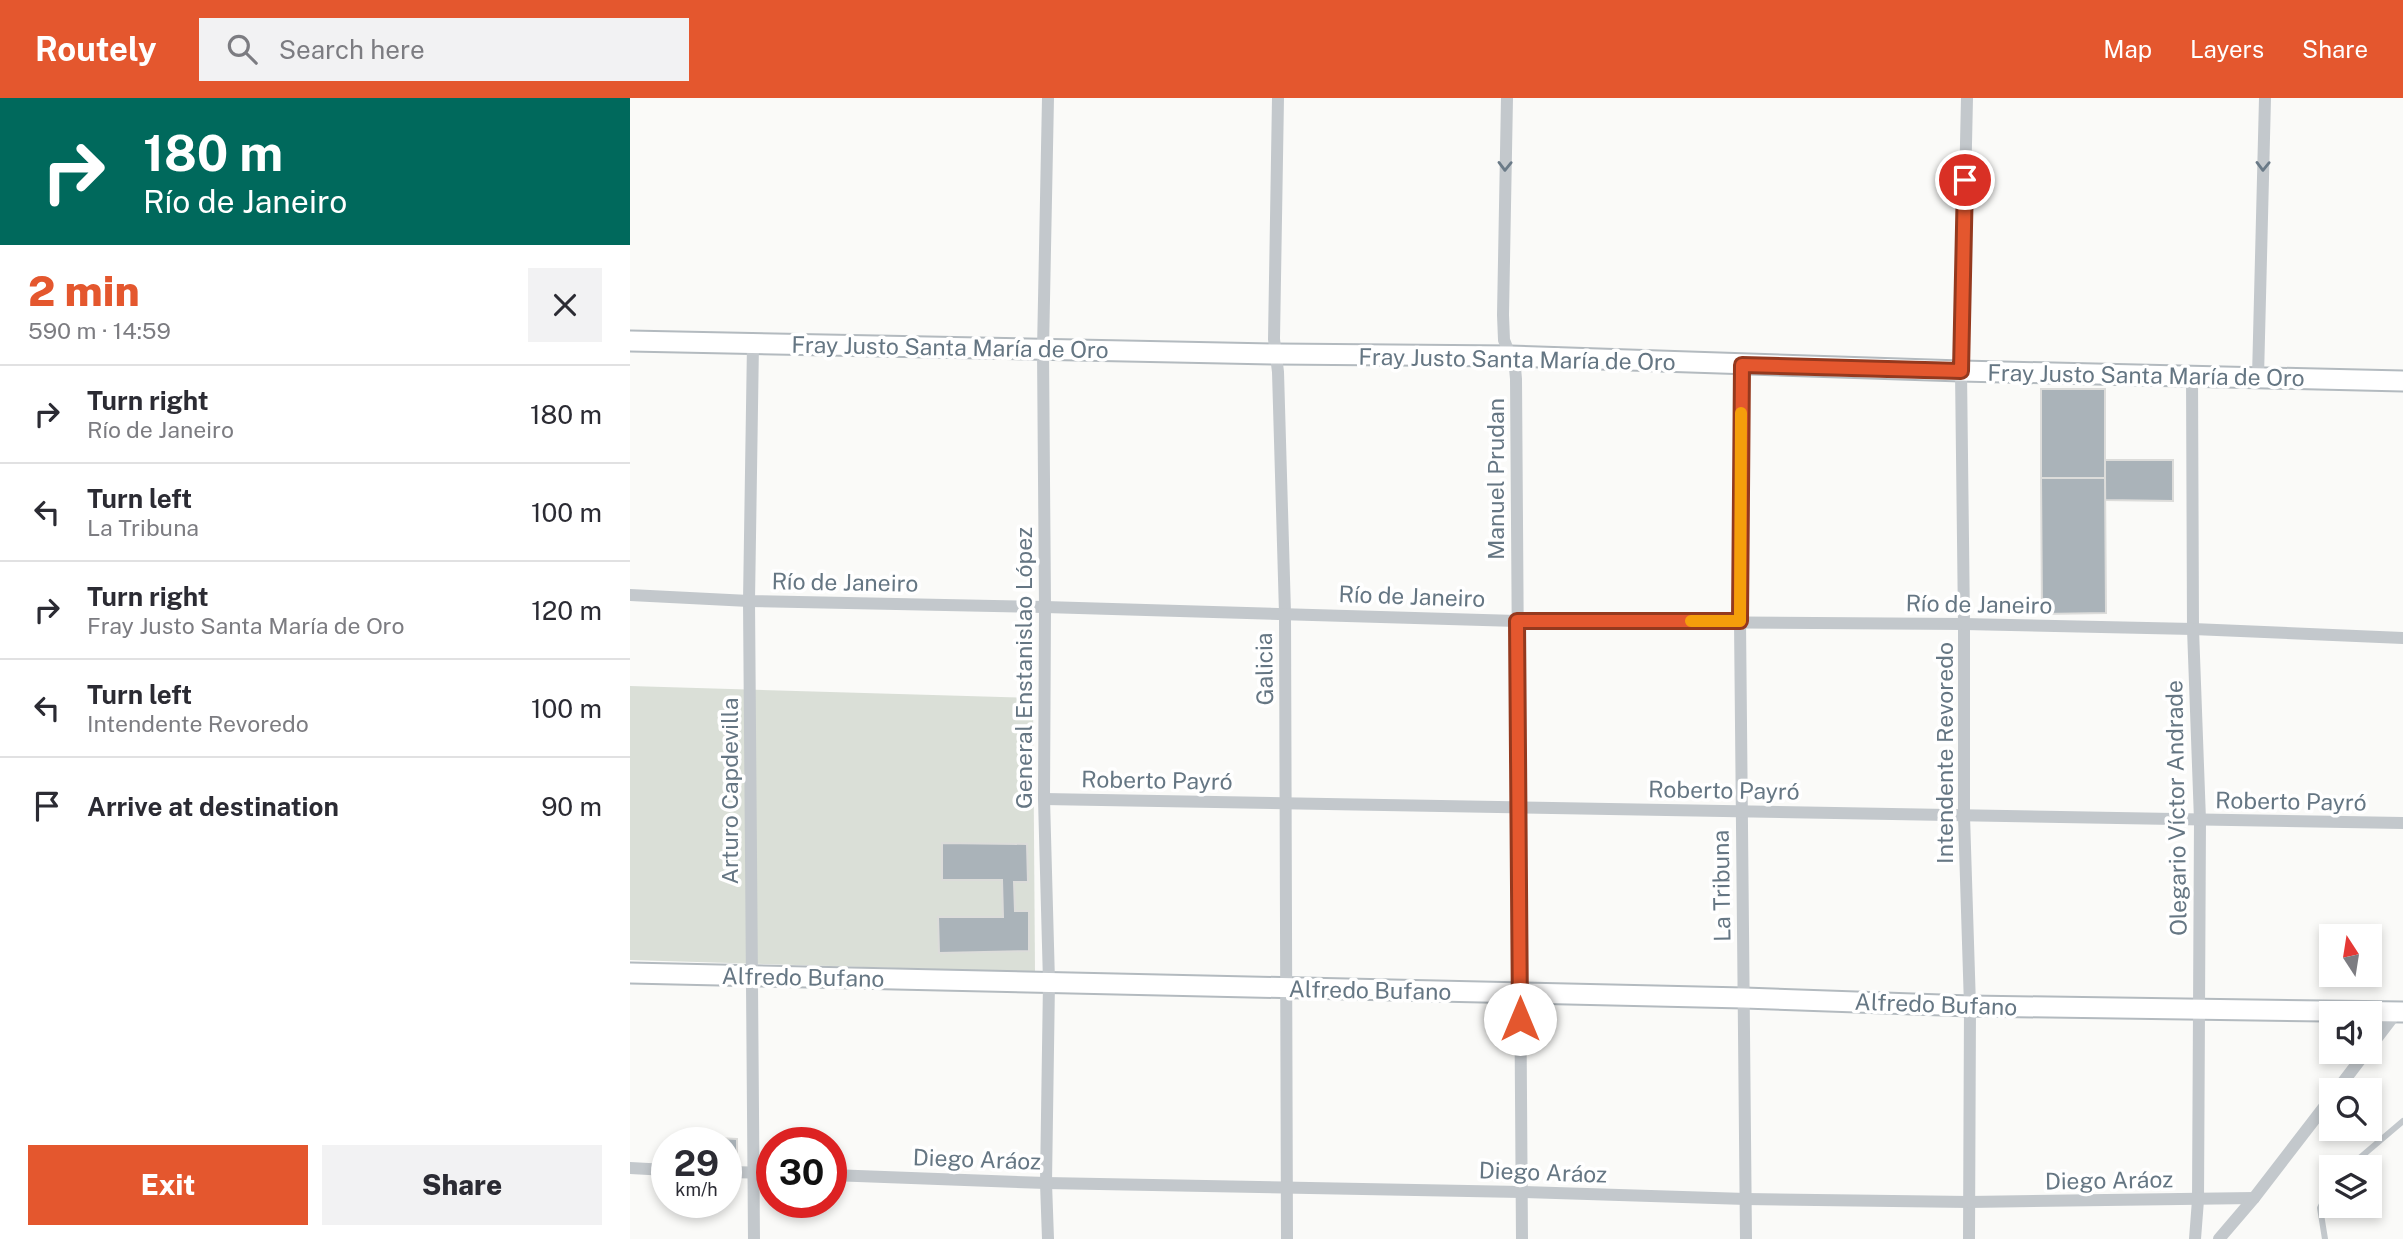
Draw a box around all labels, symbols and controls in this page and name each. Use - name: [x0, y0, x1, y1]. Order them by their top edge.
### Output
- search box: [199, 18, 689, 81]
- text: Routely: [35, 30, 157, 68]
- icon: search: [223, 30, 261, 68]
- text: Search here: [279, 34, 425, 65]
- text: Map: [2103, 35, 2152, 63]
- text: Layers: [2190, 35, 2264, 63]
- text: Share: [2302, 35, 2368, 63]
- text: 180 m: [143, 124, 283, 182]
- icon: right: [28, 126, 119, 217]
- pin: [1935, 150, 1995, 210]
- one-way arrow: [1498, 161, 1513, 172]
- icon: arrive: [1946, 161, 1984, 199]
- one-way arrow: [2255, 161, 2271, 172]
- text: Río de Janeiro: [143, 183, 347, 220]
- text: 2 min: [28, 266, 140, 315]
- button: close: [528, 268, 602, 342]
- text: 590 m · 14:59: [28, 317, 171, 344]
- street label: Fray Justo Santa María de Oro: [791, 331, 1109, 363]
- street label: Fray Justo Santa María de Oro: [1358, 343, 1676, 375]
- street label: Fray Justo Santa María de Oro: [1987, 359, 2305, 391]
- text: Turn right: [87, 385, 209, 416]
- icon: right: [28, 395, 66, 433]
- street label: Manuel Prudan: [1482, 398, 1509, 560]
- text: 180 m: [530, 399, 602, 430]
- text: Río de Janeiro: [87, 416, 234, 443]
- text: Turn left: [87, 483, 192, 514]
- icon: left: [28, 493, 66, 531]
- text: 100 m: [531, 497, 602, 528]
- text: La Tribuna: [87, 514, 199, 541]
- street label: General Enstanislao López: [1010, 527, 1037, 809]
- street label: Río de Janeiro: [771, 567, 919, 597]
- street label: Río de Janeiro: [1338, 580, 1486, 612]
- text: Turn right: [87, 581, 209, 612]
- street label: Río de Janeiro: [1905, 589, 2053, 619]
- icon: right: [28, 591, 66, 629]
- text: 120 m: [531, 595, 602, 626]
- text: Fray Justo Santa María de Oro: [87, 612, 404, 639]
- street label: Galicia: [1250, 632, 1278, 706]
- street label: Intendente Revoredo: [1931, 642, 1958, 864]
- text: Turn left: [87, 679, 192, 710]
- street label: Olegario Víctor Andrade: [2160, 680, 2192, 936]
- icon: left: [28, 689, 66, 727]
- text: 100 m: [531, 693, 602, 724]
- street label: Arturo Capdevilla: [716, 698, 743, 884]
- text: Intendente Revoredo: [87, 710, 309, 737]
- street label: Roberto Payró: [1081, 765, 1233, 795]
- street label: Roberto Payró: [1648, 775, 1800, 805]
- street label: Roberto Payró: [2215, 786, 2367, 816]
- icon: arrive: [28, 787, 66, 825]
- text: Arrive at destination: [87, 791, 339, 822]
- text: 90 m: [541, 791, 602, 822]
- street label: La Tribuna: [1707, 830, 1735, 942]
- north arrow: [2319, 924, 2382, 987]
- map controls: [2319, 924, 2382, 1218]
- street label: Alfredo Bufano: [721, 962, 885, 992]
- street label: Alfredo Bufano: [1288, 975, 1452, 1005]
- position arrow: [1483, 982, 1557, 1056]
- street label: Alfredo Bufano: [1854, 988, 2018, 1020]
- button: sound: [2319, 1001, 2382, 1064]
- button: search: [2319, 1078, 2382, 1141]
- speed limit sign: 30: [756, 1127, 847, 1218]
- text: 29: [674, 1143, 719, 1184]
- street label: Diego Aráoz: [912, 1143, 1042, 1175]
- button: Exit: [28, 1145, 308, 1225]
- button: Share: [322, 1145, 602, 1225]
- button: layers: [2319, 1155, 2382, 1218]
- street label: Diego Aráoz: [1478, 1156, 1608, 1188]
- street label: Diego Aráoz: [2045, 1165, 2173, 1195]
- text: km/h: [675, 1179, 718, 1200]

